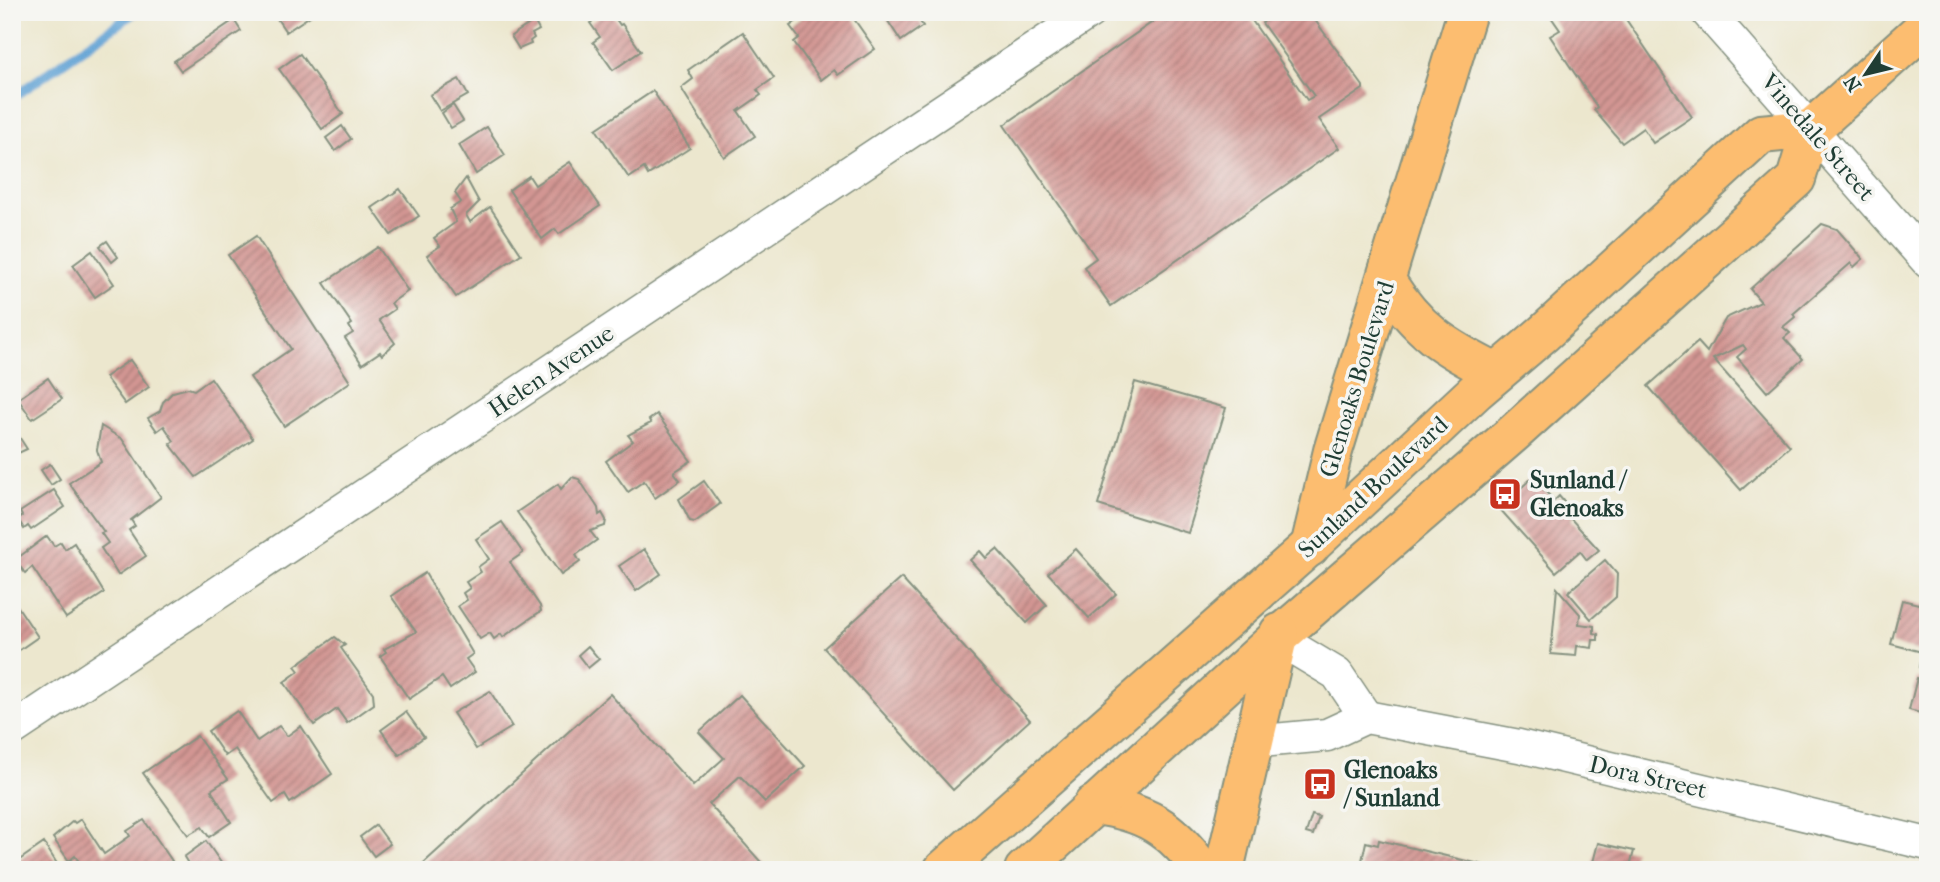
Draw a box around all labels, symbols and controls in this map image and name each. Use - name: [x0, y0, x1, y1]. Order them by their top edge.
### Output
- north arrow: [1832, 38, 1902, 108]
- street label: Vinedale Street: [1755, 67, 1881, 207]
- text: N: [1839, 70, 1866, 95]
- street label: Glenoaks Boulevard: [1314, 277, 1400, 481]
- street label: Helen Avenue: [483, 319, 619, 423]
- street label: Sunland Boulevard: [1292, 410, 1454, 564]
- place label: Sunland / Glenoaks: [1530, 466, 1629, 522]
- bus stop icon: Sunland / Glenoaks: [1486, 475, 1524, 513]
- street label: Dora Street: [1586, 750, 1710, 804]
- place label: Glenoaks / Sunland: [1343, 756, 1440, 812]
- bus stop icon: Glenoaks / Sunland: [1301, 765, 1339, 803]

